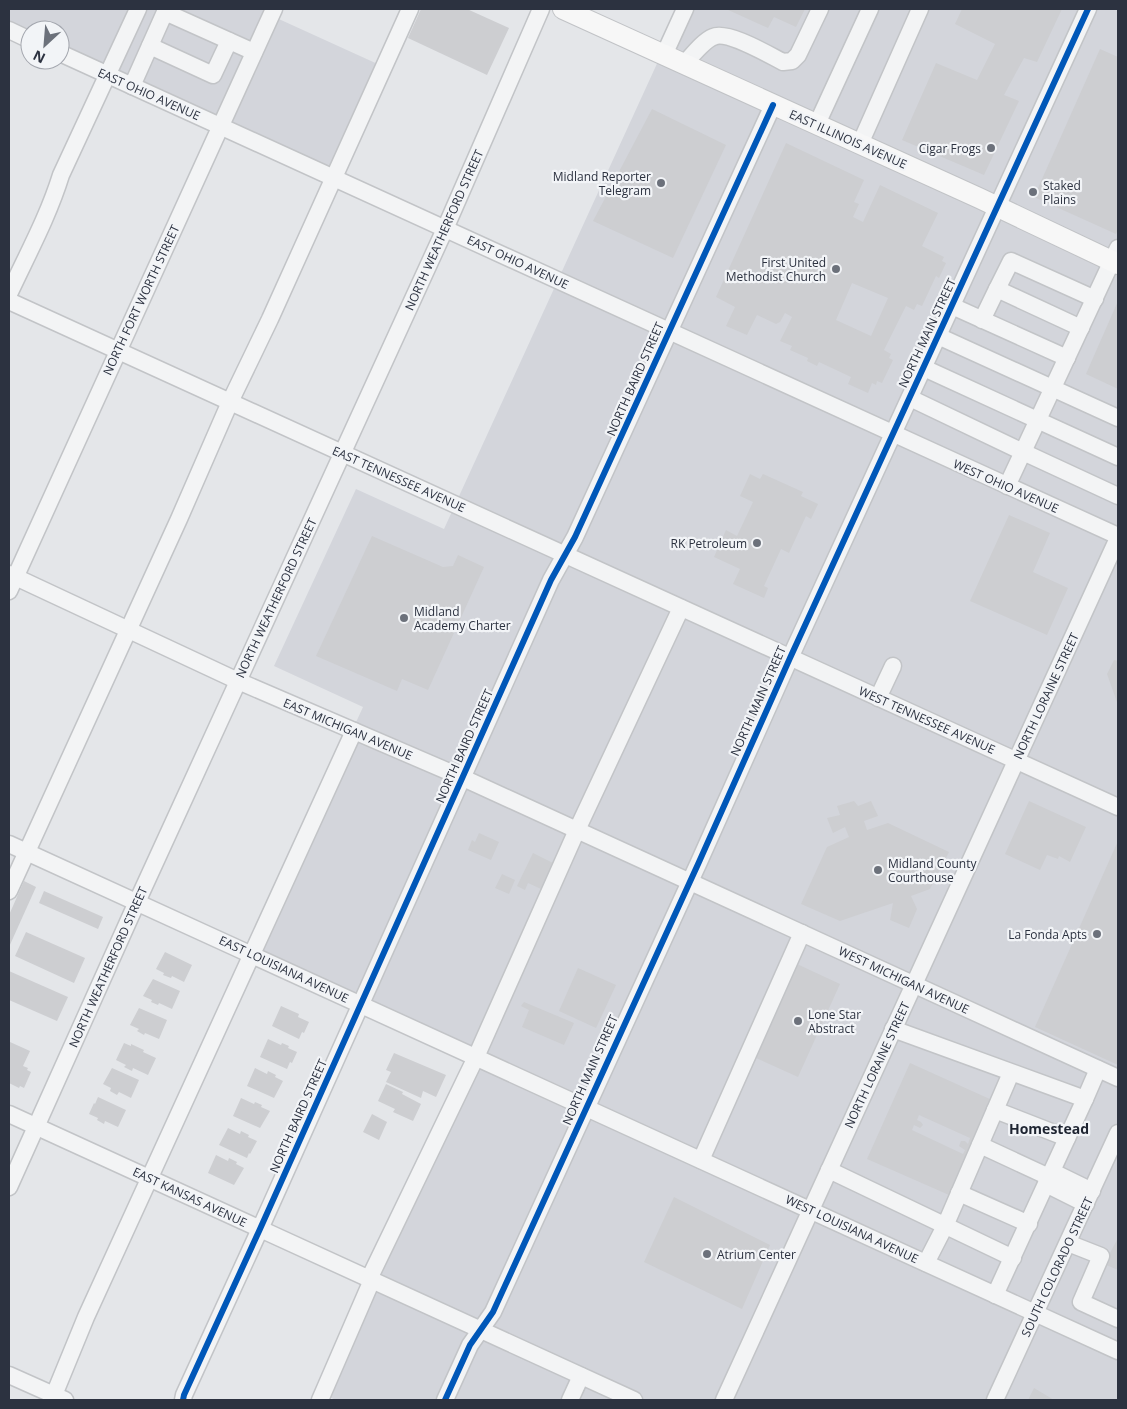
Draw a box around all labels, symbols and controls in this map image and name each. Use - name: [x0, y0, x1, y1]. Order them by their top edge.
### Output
- north arrow: [20, 20, 70, 70]
- text: N: [30, 46, 48, 68]
- street label: EAST OHIO AVENUE: [95, 64, 203, 124]
- street label: EAST ILLINOIS AVENUE: [786, 105, 910, 173]
- place label: Cigar Frogs: [919, 140, 981, 157]
- marker: Cigar Frogs: [985, 142, 997, 154]
- street label: NORTH WEATHERFORD STREET: [401, 146, 487, 313]
- place label: Midland Reporter Telegram: [553, 168, 651, 199]
- marker: Midland Reporter Telegram: [655, 177, 667, 189]
- place label: Staked Plains: [1043, 177, 1081, 208]
- marker: Staked Plains: [1027, 186, 1039, 198]
- street label: NORTH FORT WORTH STREET: [99, 222, 184, 378]
- street label: EAST OHIO AVENUE: [464, 231, 572, 293]
- place label: First United Methodist Church: [726, 254, 826, 285]
- marker: First United Methodist Church: [830, 263, 842, 275]
- street label: NORTH MAIN STREET: [894, 275, 960, 390]
- street label: NORTH BAIRD STREET: [602, 319, 668, 439]
- street label: EAST TENNESSEE AVENUE: [330, 442, 468, 516]
- street label: WEST OHIO AVENUE: [951, 455, 1061, 517]
- street label: NORTH WEATHERFORD STREET: [231, 515, 321, 681]
- place label: RK Petroleum: [671, 535, 747, 552]
- marker: RK Petroleum: [751, 537, 763, 549]
- place label: Midland Academy Charter: [414, 603, 511, 634]
- marker: Midland Academy Charter: [398, 612, 410, 624]
- street label: NORTH LORAINE STREET: [1009, 630, 1083, 762]
- street label: NORTH MAIN STREET: [726, 643, 790, 759]
- street label: WEST TENNESSEE AVENUE: [856, 682, 998, 758]
- street label: NORTH BAIRD STREET: [431, 686, 497, 806]
- street label: EAST MICHIGAN AVENUE: [281, 694, 415, 764]
- place label: Midland County Courthouse: [888, 855, 977, 886]
- marker: Midland County Courthouse: [872, 864, 884, 876]
- street label: NORTH WEATHERFORD STREET: [65, 883, 151, 1050]
- place label: La Fonda Apts: [1008, 926, 1087, 943]
- marker: La Fonda Apts: [1091, 928, 1103, 940]
- street label: EAST LOUISIANA AVENUE: [216, 931, 352, 1007]
- street label: WEST MICHIGAN AVENUE: [836, 942, 972, 1018]
- street label: NORTH LORAINE STREET: [840, 999, 914, 1131]
- place label: Lone Star Abstract: [808, 1006, 861, 1037]
- street label: NORTH MAIN STREET: [558, 1012, 622, 1128]
- marker: Lone Star Abstract: [792, 1015, 804, 1027]
- street label: NORTH BAIRD STREET: [265, 1056, 331, 1176]
- district label: Homestead: [1009, 1119, 1089, 1138]
- street label: EAST KANSAS AVENUE: [130, 1163, 250, 1231]
- street label: WEST LOUISIANA AVENUE: [783, 1191, 921, 1267]
- street label: SOUTH COLORADO STREET: [1017, 1194, 1097, 1340]
- place label: Atrium Center: [717, 1246, 796, 1263]
- marker: Atrium Center: [701, 1248, 713, 1260]

